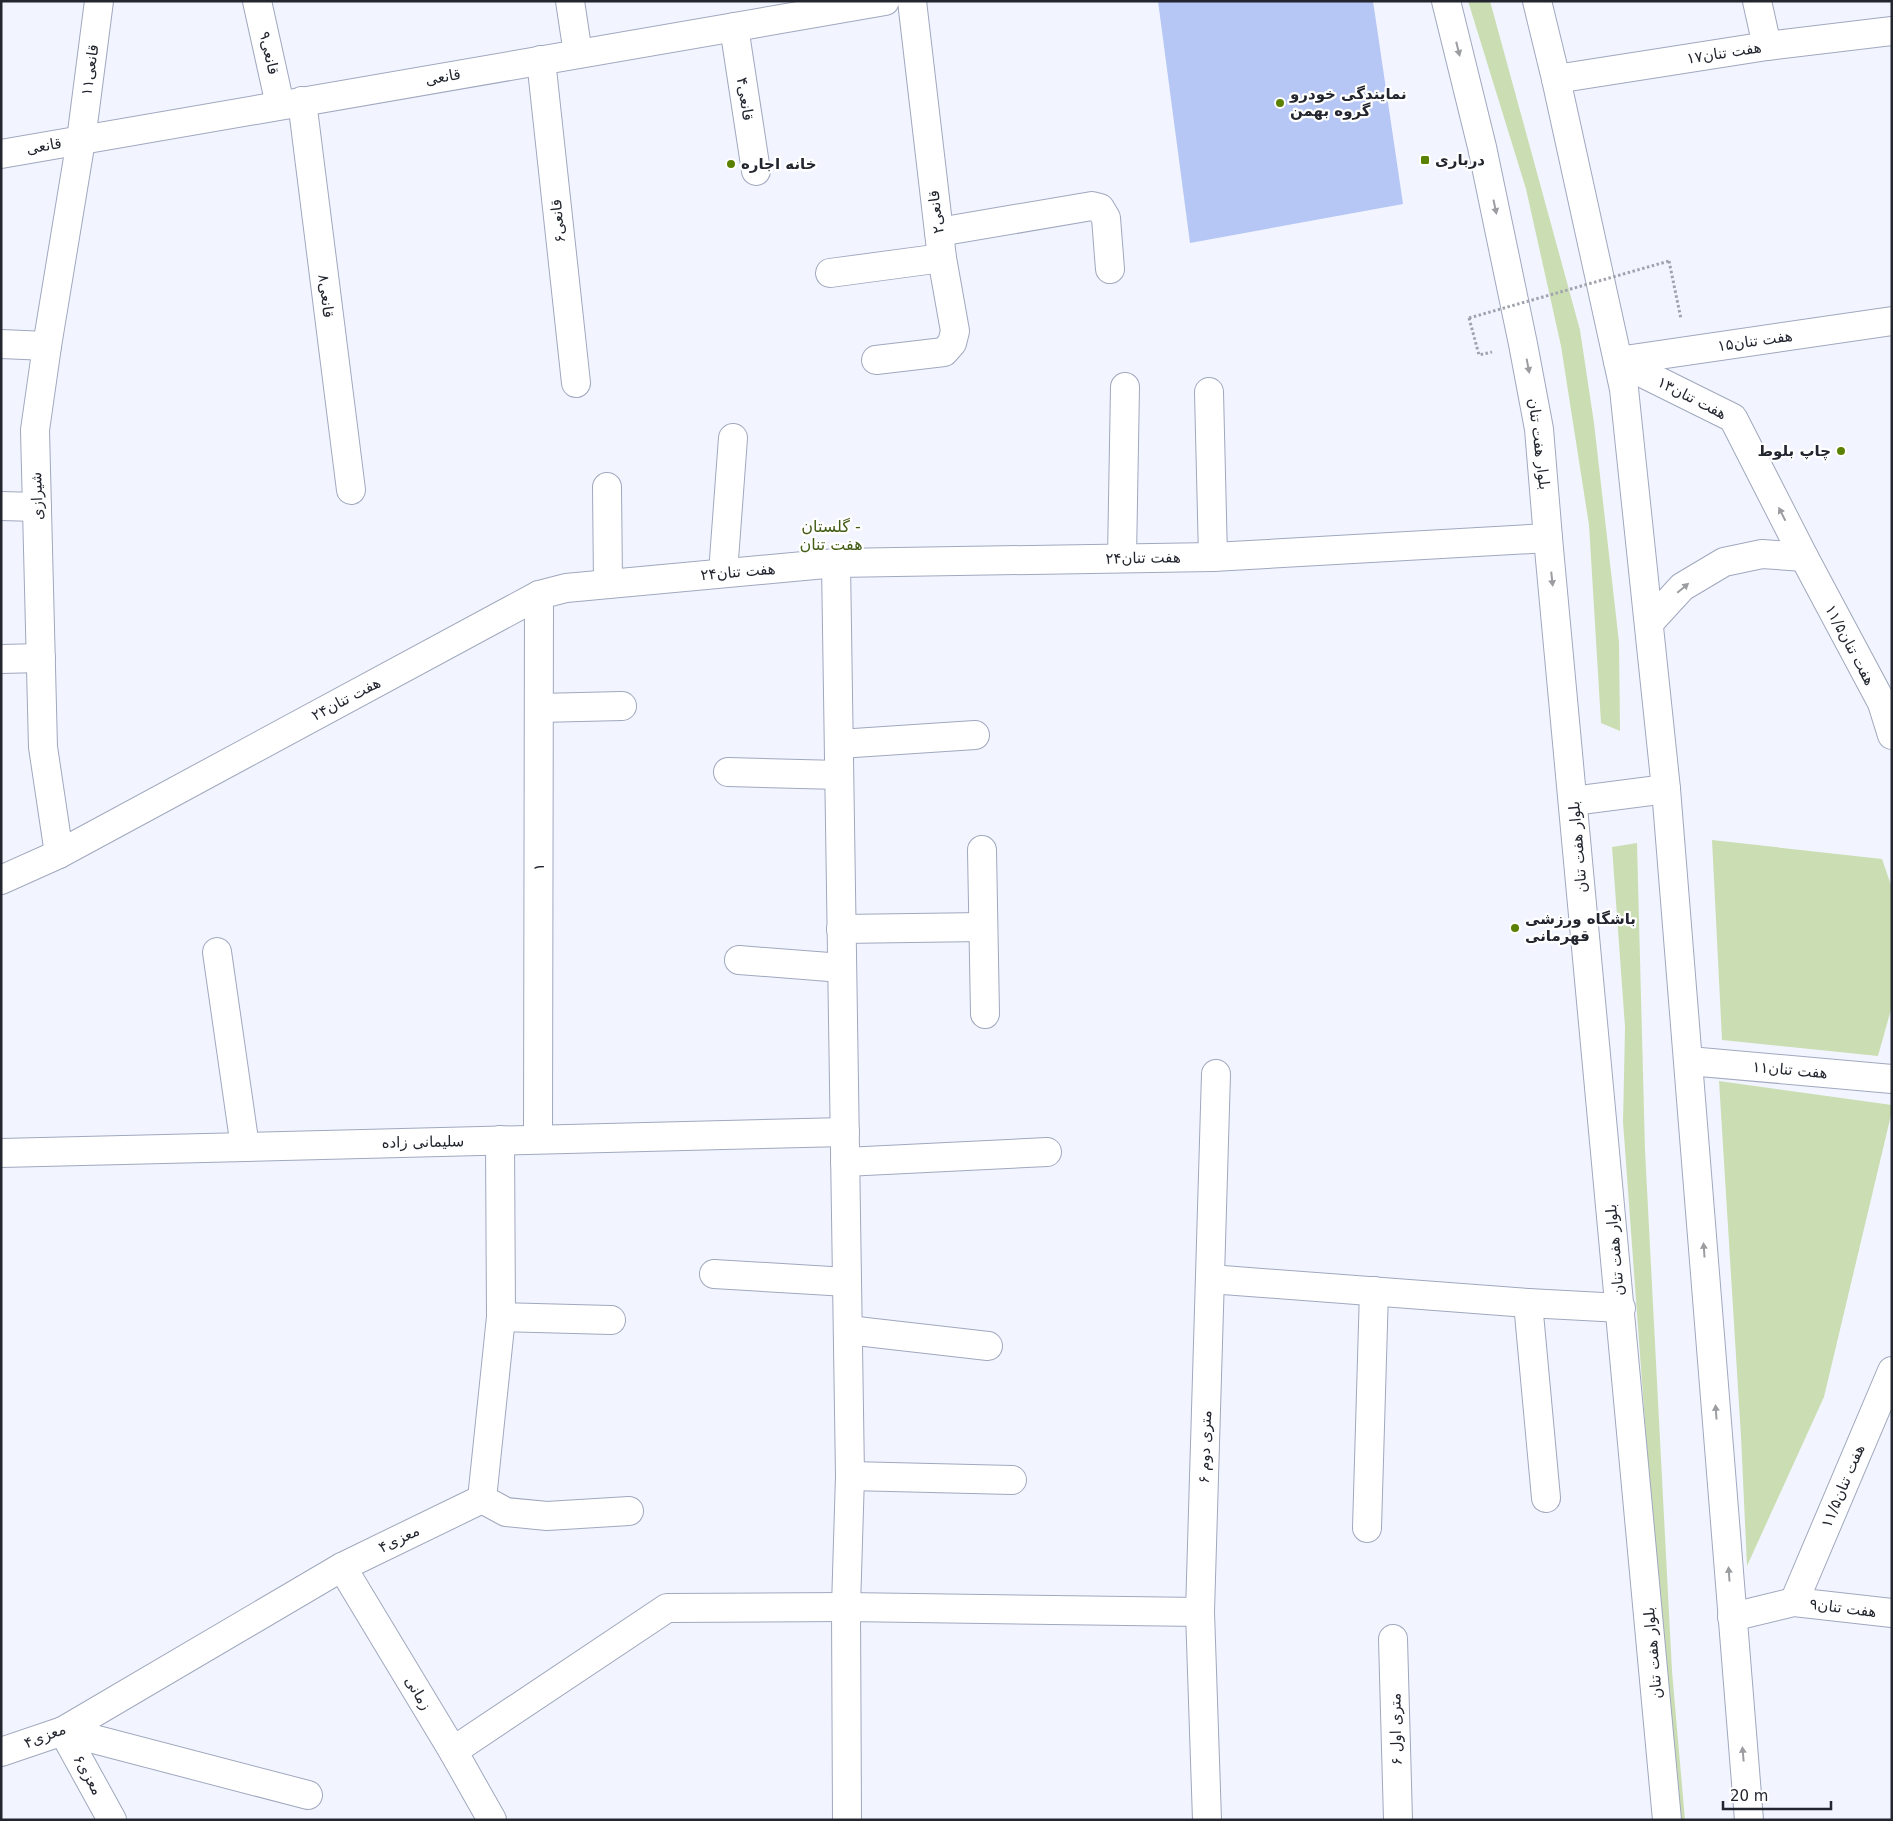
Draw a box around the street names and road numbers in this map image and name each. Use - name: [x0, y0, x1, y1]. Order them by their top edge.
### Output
- street label: ۹قانعی: [255, 30, 283, 76]
- street label: هفت تنان۱۷: [1685, 38, 1763, 68]
- street label: ۱۱قانعی: [77, 43, 103, 97]
- street label: قانعی: [424, 65, 462, 89]
- street label: ۴قانعی: [733, 76, 757, 122]
- street label: قانعی: [25, 134, 63, 158]
- street label: ۲قانعی: [924, 189, 948, 235]
- street label: ۶قانعی: [547, 198, 569, 244]
- street label: ۸قانعی: [314, 273, 338, 319]
- street label: هفت تنان۱۵: [1716, 327, 1794, 355]
- street label: ۱۳هفت تنان: [1654, 373, 1730, 423]
- street label: بلوار هفت تنان: [1524, 397, 1554, 491]
- street label: شیرازی: [27, 471, 47, 521]
- street label: هفت تنان۲۴: [1105, 548, 1181, 568]
- street label: هفت تنان۲۴: [700, 560, 776, 584]
- street label: ۱۱/۵هفت تنان: [1821, 602, 1879, 688]
- street label: هفت تنان۲۴: [308, 673, 384, 725]
- street label: بلوار هفت تنان: [1565, 800, 1591, 894]
- street label: ۱: [530, 863, 548, 871]
- street label: هفت تنان۱۱: [1752, 1058, 1828, 1082]
- street label: سلیمانی زاده: [381, 1132, 465, 1152]
- street label: بلوار هفت تنان: [1602, 1203, 1628, 1297]
- street label: ۶ متری دوم: [1195, 1410, 1215, 1484]
- street label: ۱۱/۵هفت تنان: [1817, 1442, 1869, 1530]
- street label: ۴معزی: [376, 1521, 422, 1557]
- street label: هفت تنان۹: [1808, 1595, 1878, 1621]
- street label: بلوار هفت تنان: [1640, 1606, 1666, 1700]
- street label: زمانی: [401, 1673, 435, 1713]
- street label: ۶ متری اول: [1386, 1693, 1406, 1765]
- street label: ۴معزی: [22, 1720, 68, 1752]
- street label: ۶معزی: [70, 1752, 106, 1798]

